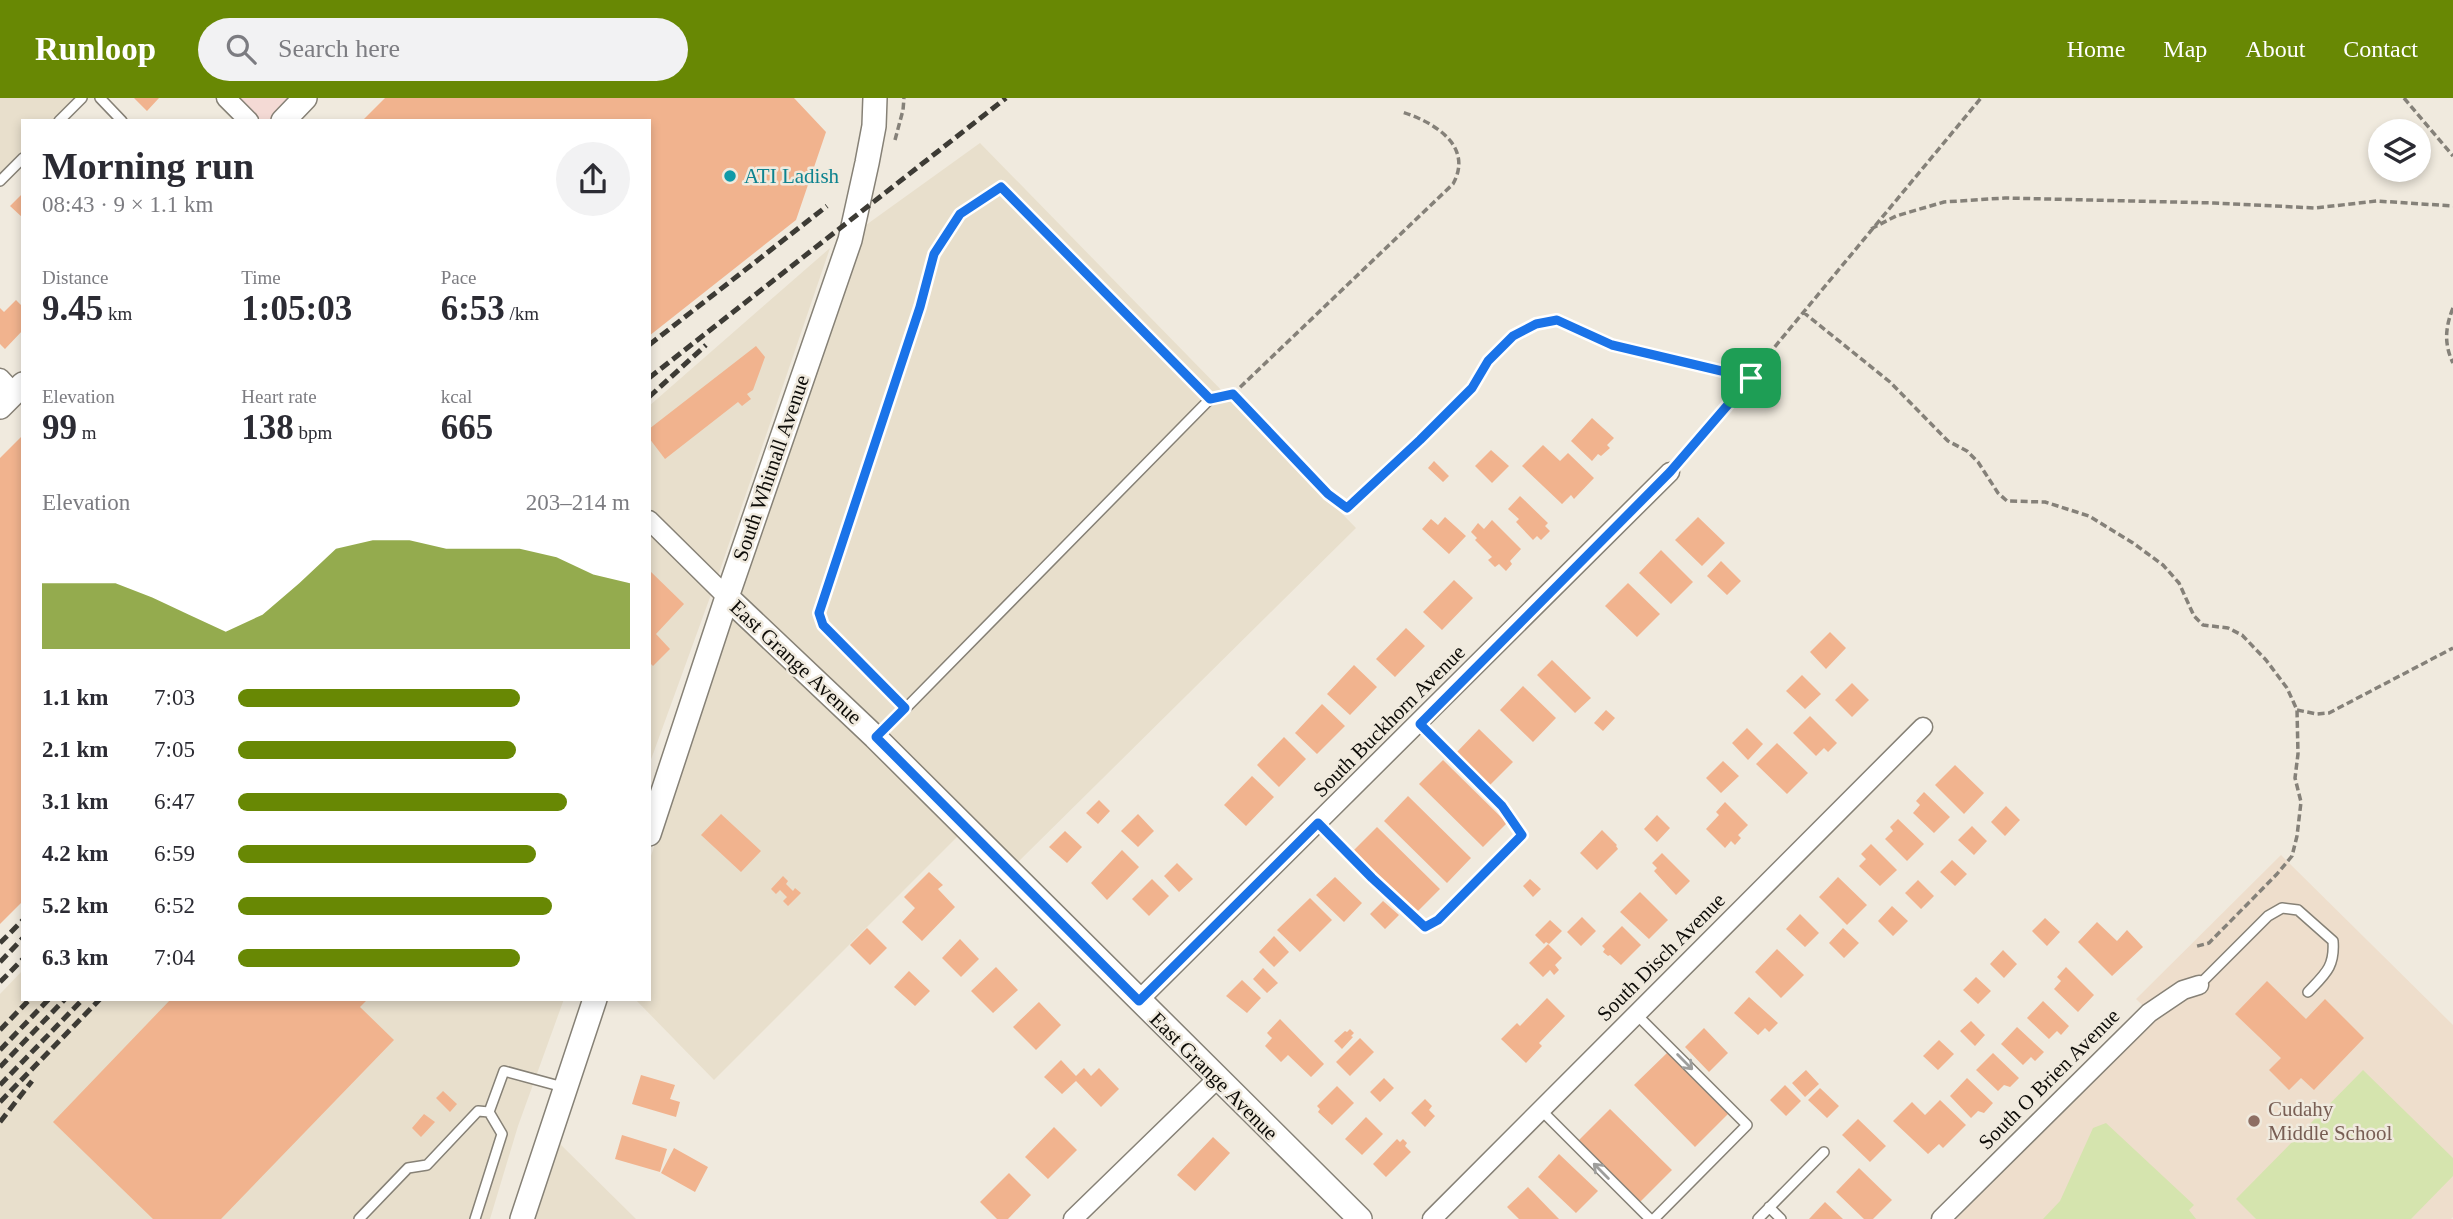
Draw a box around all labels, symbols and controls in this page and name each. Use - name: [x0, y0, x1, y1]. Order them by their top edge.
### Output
- search box: [198, 18, 688, 81]
- icon: search: [222, 30, 260, 68]
- text: Runloop: [35, 31, 156, 67]
- text: Search here: [278, 34, 400, 63]
- text: Home: [2067, 36, 2125, 62]
- text: Map: [2163, 36, 2207, 62]
- text: About: [2245, 36, 2305, 62]
- text: Contact: [2343, 36, 2418, 62]
- map controls: [2368, 119, 2431, 182]
- button: layers: [2368, 119, 2431, 182]
- button: share: [556, 142, 630, 216]
- text: Morning run: [42, 145, 254, 187]
- place label: ATI Ladish: [744, 164, 840, 188]
- marker: ATI Ladish: [722, 168, 738, 184]
- text: 08:43 · 9 × 1.1 km: [42, 192, 213, 217]
- text: Distance: [42, 267, 108, 288]
- text: Time: [241, 267, 281, 288]
- text: Pace: [441, 267, 477, 288]
- text: 9.45: [42, 289, 103, 328]
- text: 1:05:03: [241, 289, 352, 328]
- text: 6:53: [441, 289, 505, 328]
- text: km: [103, 303, 132, 324]
- text: /km: [505, 303, 539, 324]
- pin: [1721, 348, 1781, 408]
- icon: arrive: [1732, 359, 1770, 397]
- street label: South Whitnall Avenue: [728, 372, 814, 564]
- text: Elevation: [42, 386, 115, 407]
- text: Heart rate: [241, 386, 317, 407]
- text: kcal: [441, 386, 472, 407]
- text: 99: [42, 408, 77, 447]
- text: 138: [241, 408, 294, 447]
- text: 665: [441, 408, 493, 447]
- text: m: [77, 422, 97, 443]
- text: bpm: [294, 422, 332, 443]
- text: Elevation: [42, 490, 130, 515]
- text: 203–214 m: [526, 490, 630, 515]
- street label: East Grange Avenue: [725, 595, 867, 729]
- street label: South Buckhorn Avenue: [1308, 640, 1470, 802]
- text: 1.1 km: [42, 685, 108, 710]
- text: 7:03: [154, 685, 195, 710]
- text: 2.1 km: [42, 737, 108, 762]
- text: 7:05: [154, 737, 195, 762]
- text: 3.1 km: [42, 789, 108, 814]
- text: 6:47: [154, 789, 195, 814]
- text: 4.2 km: [42, 841, 108, 866]
- text: 6:59: [154, 841, 195, 866]
- street label: South Disch Avenue: [1592, 888, 1730, 1026]
- text: 5.2 km: [42, 893, 108, 918]
- text: 6:52: [154, 893, 195, 918]
- text: 6.3 km: [42, 945, 108, 970]
- text: 7:04: [154, 945, 195, 970]
- street label: South O Brien Avenue: [1974, 1004, 2124, 1154]
- street label: East Grange Avenue: [1145, 1007, 1283, 1145]
- one-way arrow: [1676, 1054, 1693, 1071]
- place label: Cudahy Middle School: [2268, 1097, 2392, 1145]
- marker: Cudahy Middle School: [2246, 1113, 2262, 1129]
- one-way arrow: [1593, 1162, 1610, 1179]

